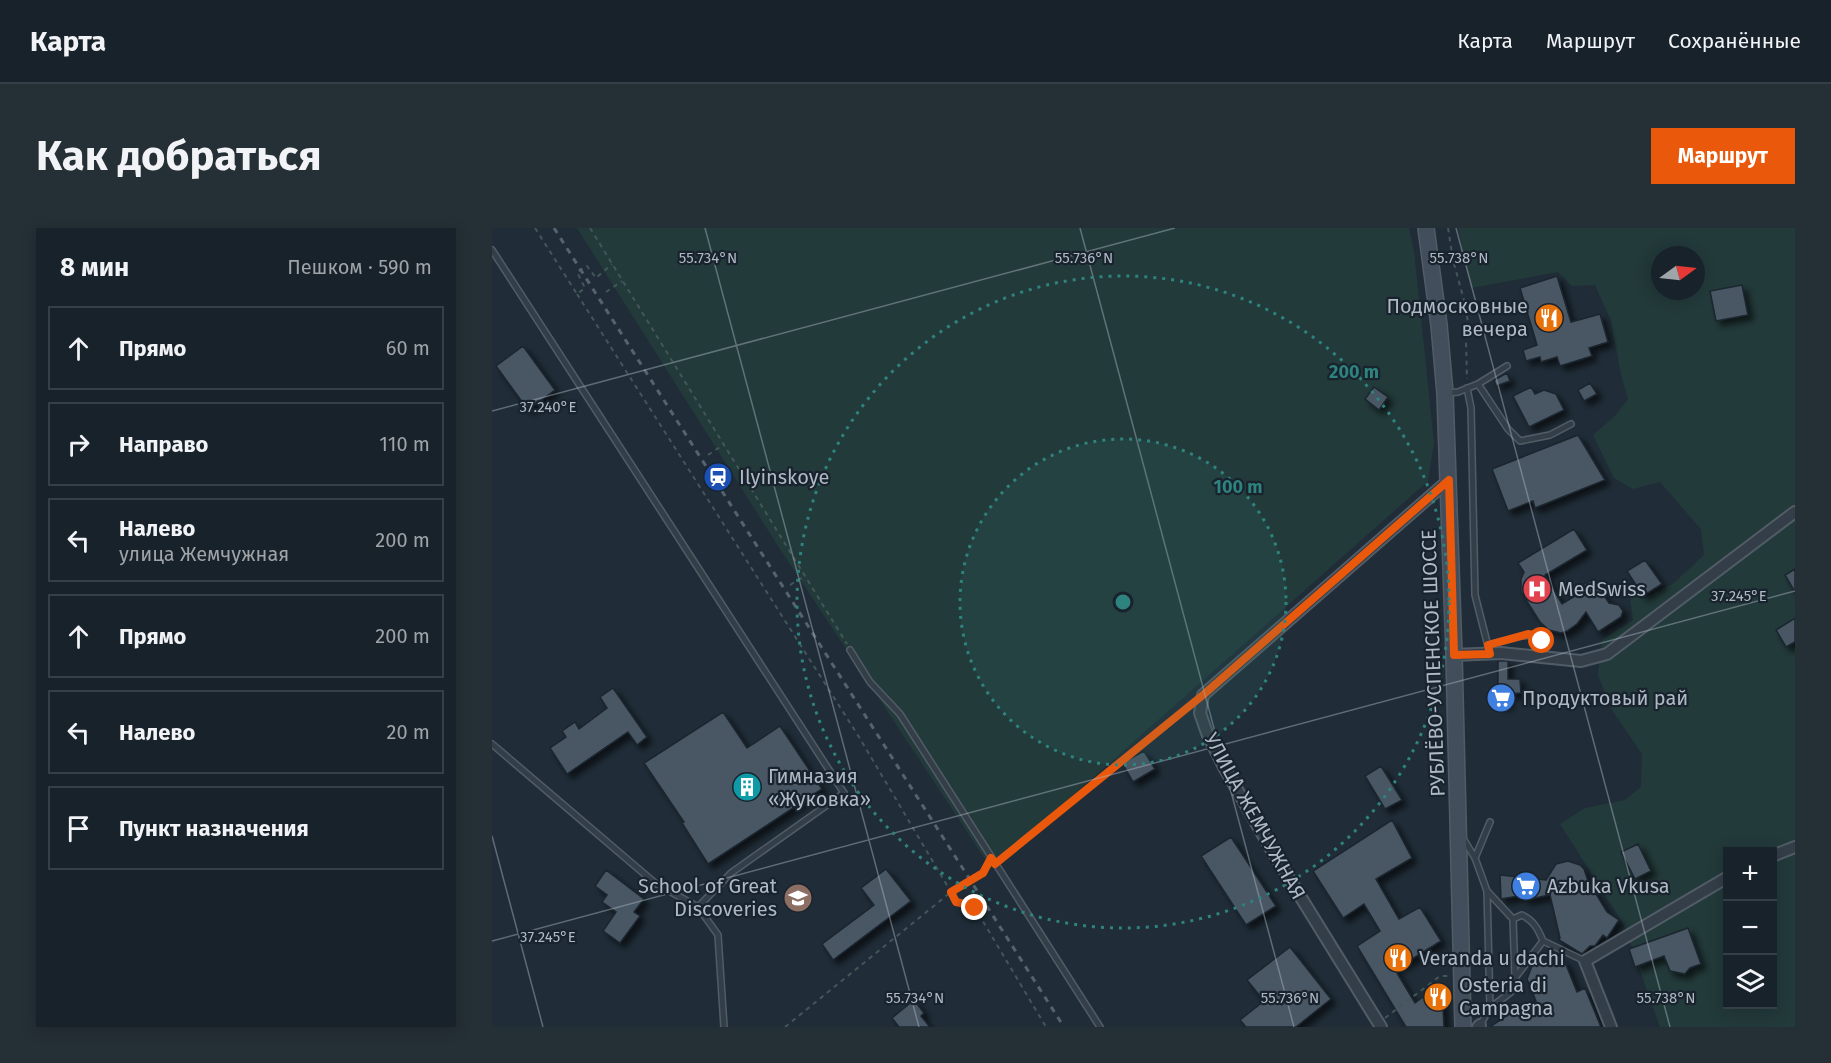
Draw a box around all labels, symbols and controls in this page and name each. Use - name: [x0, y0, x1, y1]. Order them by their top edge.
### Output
- text: Карта: [30, 25, 106, 58]
- text: Карта: [1457, 28, 1513, 54]
- text: Маршрут: [1546, 28, 1635, 54]
- text: Сохранённые: [1668, 28, 1801, 54]
- button: Маршрут: [1651, 128, 1795, 184]
- text: Как добраться: [36, 131, 322, 181]
- north arrow: [1651, 246, 1705, 300]
- text: 55.734°N: [679, 249, 737, 267]
- text: 55.736°N: [1055, 249, 1113, 267]
- text: 55.738°N: [1430, 249, 1488, 267]
- text: 8 мин: [60, 252, 129, 283]
- text: Пешком · 590 m: [287, 255, 432, 279]
- place label: Подмосковные вечера: [1387, 294, 1528, 341]
- restaurant icon: Подмосковные вечера: [1533, 302, 1565, 334]
- icon: ahead: [62, 332, 95, 365]
- text: Прямо: [119, 335, 186, 362]
- text: 60 m: [386, 336, 430, 360]
- text: 200 m: [1329, 361, 1379, 383]
- text: 37.240°E: [520, 398, 576, 416]
- icon: right: [62, 428, 95, 461]
- text: Направо: [119, 431, 208, 458]
- text: 110 m: [379, 432, 430, 456]
- station icon: Ilyinskoye: [702, 461, 734, 493]
- place label: Ilyinskoye: [739, 465, 829, 489]
- text: 100 m: [1214, 476, 1262, 498]
- text: Налево: [119, 515, 195, 542]
- icon: left: [62, 524, 95, 557]
- text: 200 m: [375, 528, 430, 552]
- street label: РУБЛЁВО-УСПЕНСКОЕ ШОССЕ: [1416, 529, 1450, 797]
- text: улица Жемчужная: [119, 542, 289, 566]
- hospital icon: MedSwiss: [1521, 573, 1553, 605]
- place label: MedSwiss: [1558, 577, 1646, 601]
- text: 37.245°E: [1711, 587, 1767, 605]
- centre of rings: [1113, 592, 1133, 612]
- icon: ahead: [62, 620, 95, 653]
- text: Прямо: [119, 623, 186, 650]
- text: 200 m: [375, 624, 430, 648]
- route start: [1528, 627, 1554, 653]
- supermarket icon: Продуктовый рай: [1485, 682, 1517, 714]
- place label: Продуктовый рай: [1522, 686, 1688, 710]
- icon: left: [62, 716, 95, 749]
- text: Налево: [119, 719, 195, 746]
- text: 20 m: [387, 720, 430, 744]
- street label: УЛИЦА ЖЕМЧУЖНАЯ: [1199, 729, 1311, 903]
- place label: Гимназия «Жуковка»: [768, 764, 871, 811]
- building icon: Гимназия «Жуковка»: [731, 771, 763, 803]
- icon: arrive: [62, 812, 95, 845]
- text: Пункт назначения: [119, 815, 309, 842]
- map controls: [1723, 847, 1777, 1009]
- button: +: [1723, 847, 1777, 901]
- supermarket icon: Azbuka Vkusa: [1510, 870, 1542, 902]
- place label: School of Great Discoveries: [638, 874, 778, 921]
- place label: Azbuka Vkusa: [1547, 874, 1670, 898]
- school or university icon: School of Great Discoveries: [782, 882, 814, 914]
- route end: [961, 894, 987, 920]
- button: −: [1723, 901, 1777, 955]
- text: 37.245°E: [520, 928, 576, 946]
- restaurant icon: Veranda u dachi: [1382, 942, 1414, 974]
- place label: Veranda u dachi: [1419, 946, 1565, 970]
- button: layers: [1723, 955, 1777, 1009]
- place label: Osteria di Campagna: [1459, 973, 1553, 1020]
- restaurant icon: Osteria di Campagna: [1422, 981, 1454, 1013]
- text: 55.734°N: [886, 989, 944, 1007]
- text: 55.736°N: [1261, 989, 1319, 1007]
- text: 55.738°N: [1637, 989, 1695, 1007]

